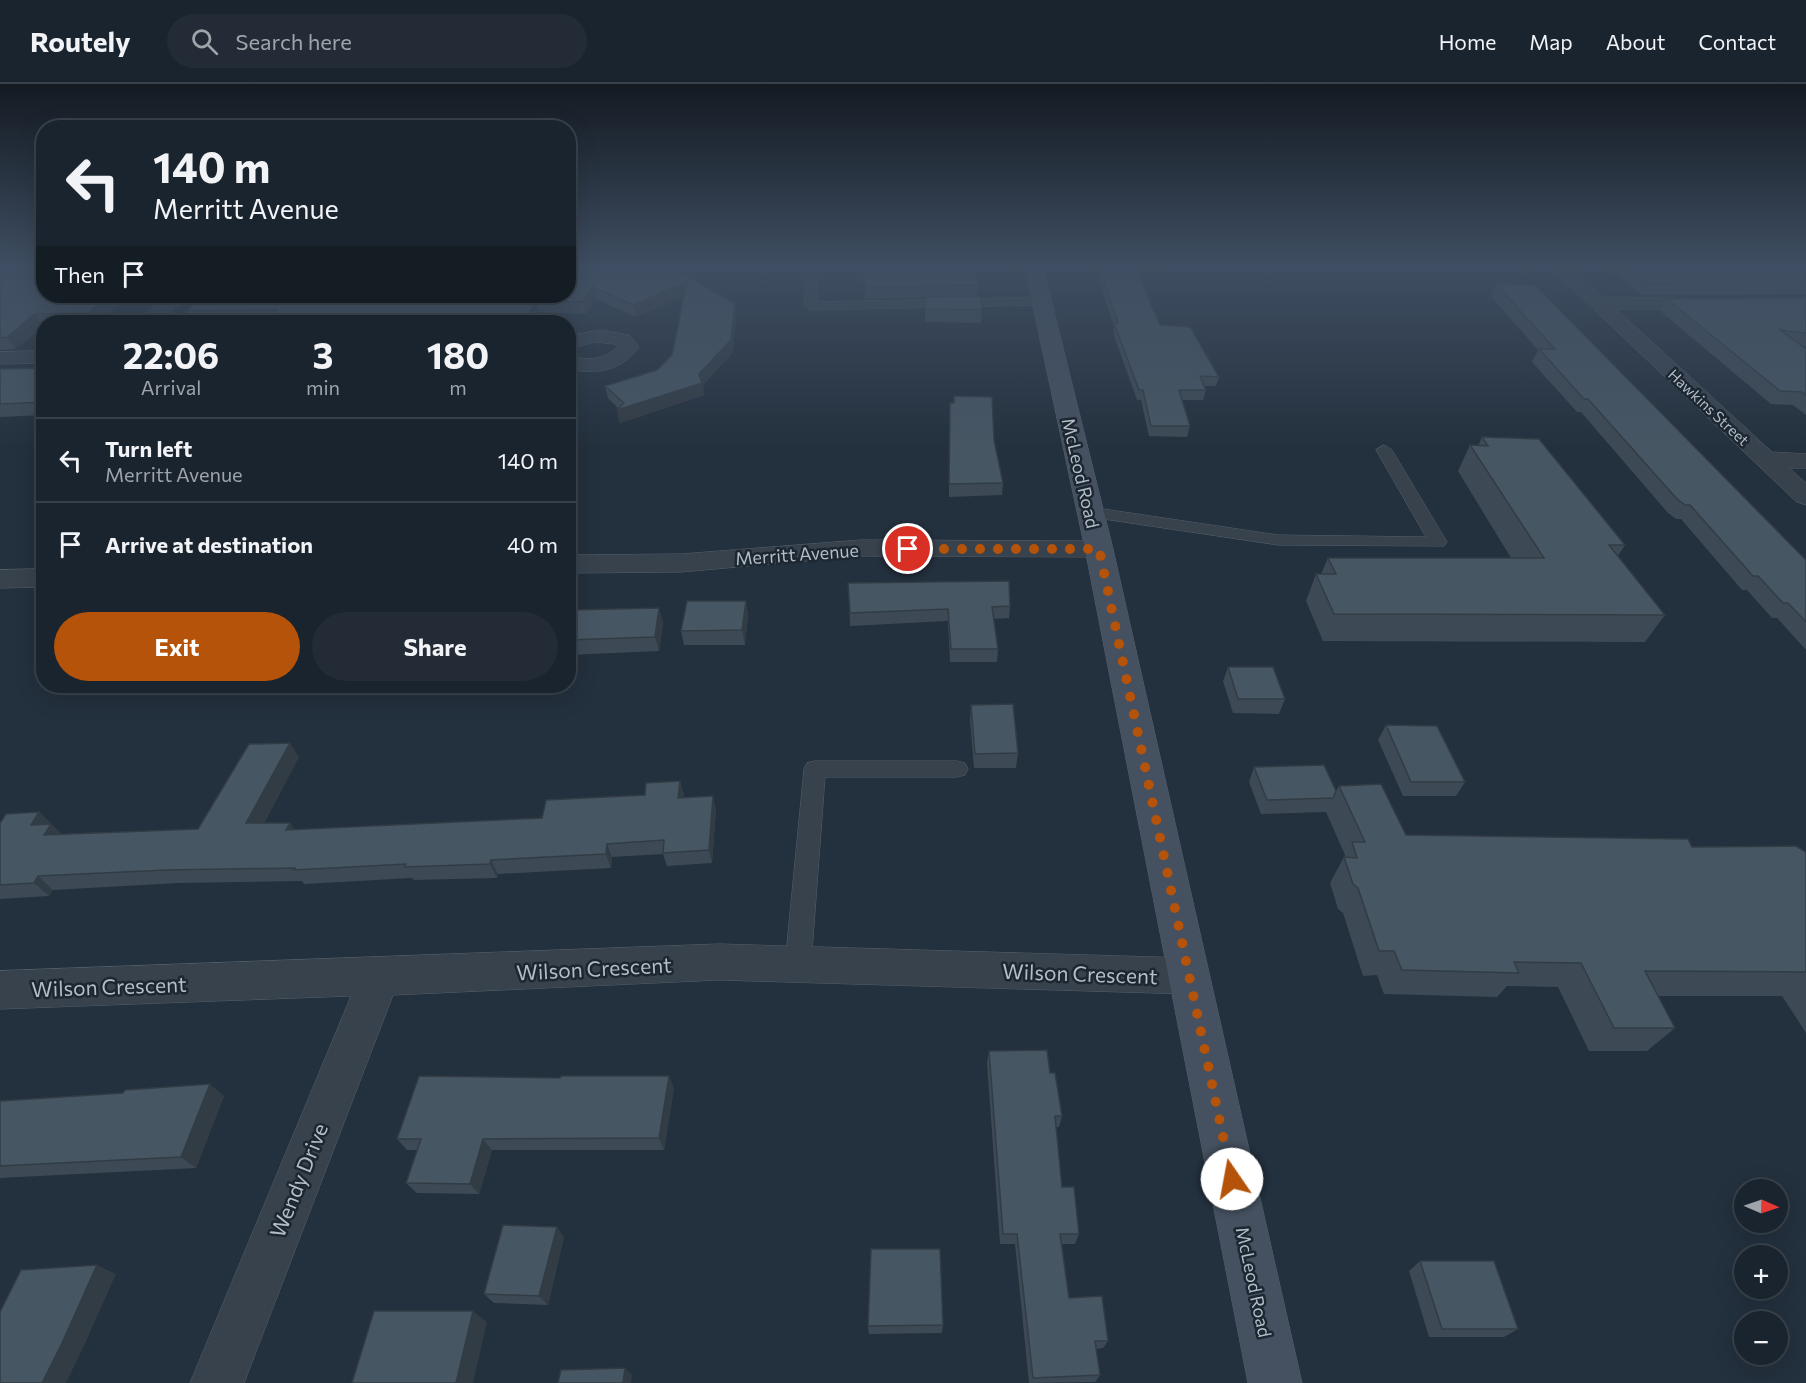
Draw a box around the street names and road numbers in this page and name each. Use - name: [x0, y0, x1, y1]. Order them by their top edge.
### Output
- street label: Hawkins Street: [1665, 365, 1753, 449]
- street label: McLeod Road: [1058, 416, 1104, 530]
- street label: Merritt Avenue: [734, 539, 860, 569]
- street label: Wilson Crescent: [516, 951, 672, 985]
- street label: Wilson Crescent: [1002, 958, 1158, 988]
- street label: Wilson Crescent: [31, 971, 187, 1001]
- street label: Wendy Drive: [264, 1119, 332, 1241]
- street label: McLeod Road: [1232, 1225, 1276, 1339]

